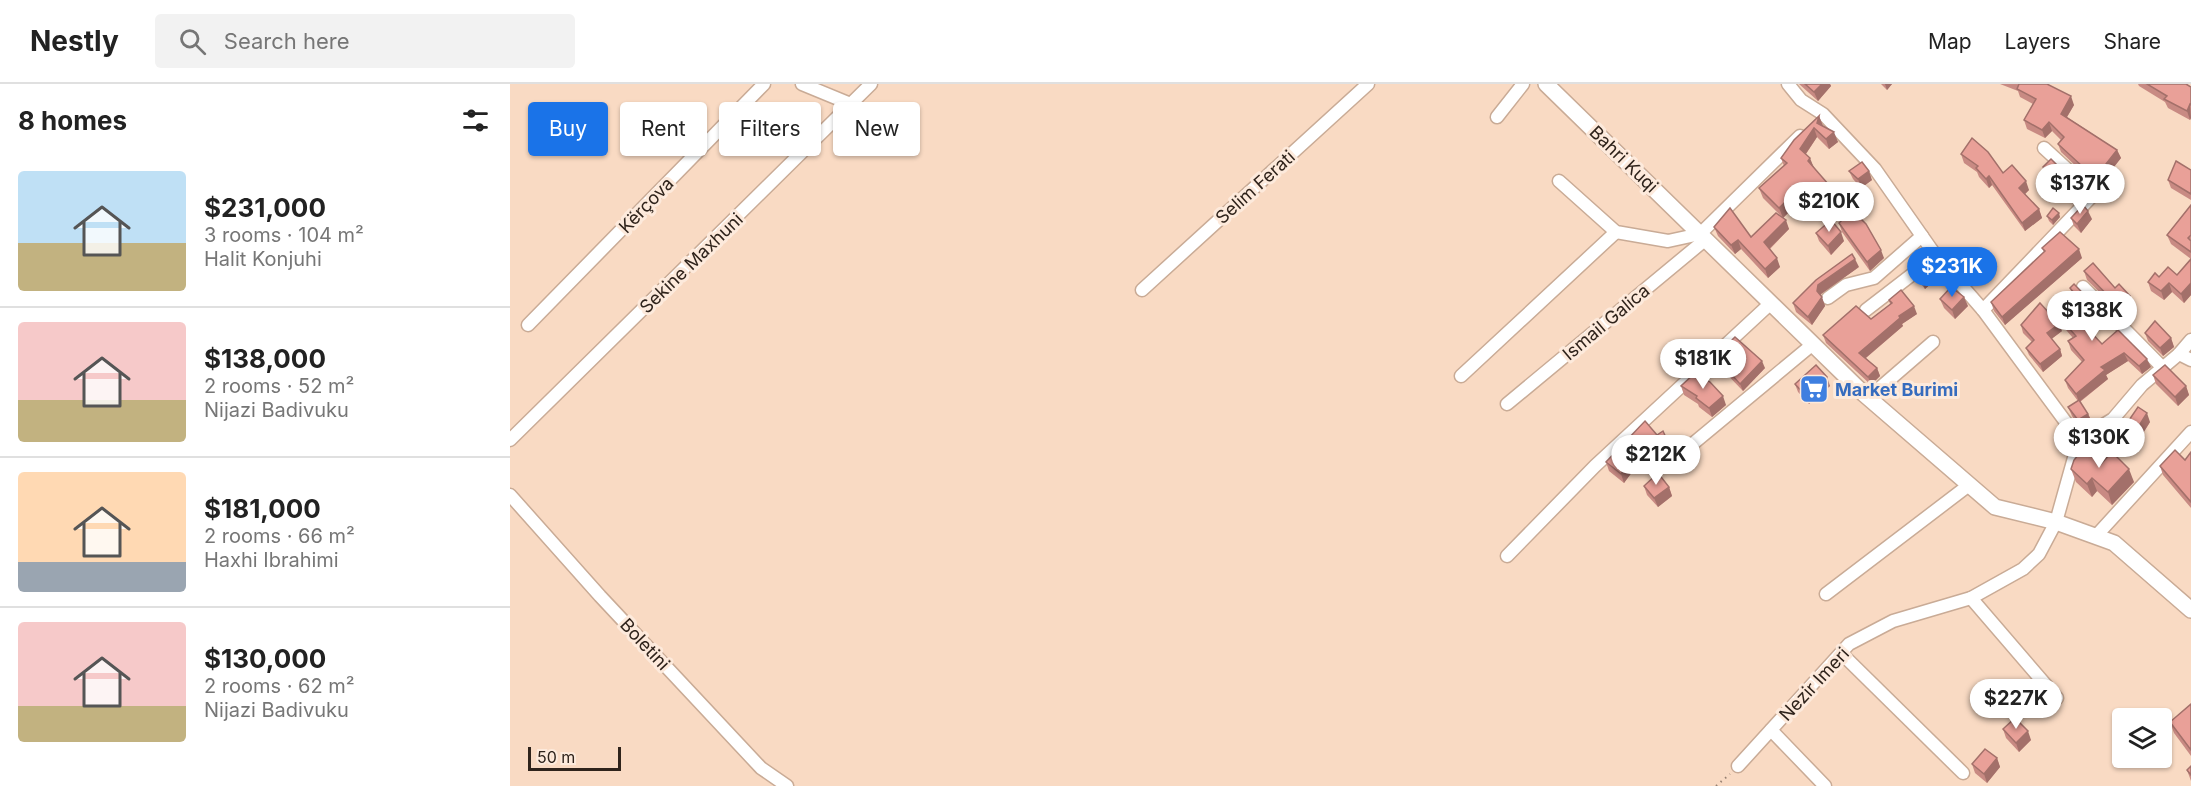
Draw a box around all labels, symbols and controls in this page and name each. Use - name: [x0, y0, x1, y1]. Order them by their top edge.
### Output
- search box: [155, 14, 575, 68]
- text: Nestly: [30, 24, 119, 58]
- icon: search: [176, 25, 209, 58]
- text: Search here: [224, 28, 350, 54]
- text: Map: [1928, 29, 1972, 54]
- text: Layers: [2005, 29, 2071, 54]
- text: Share: [2104, 29, 2161, 54]
- chip: Buy: [528, 102, 608, 156]
- chip: Rent: [620, 102, 707, 156]
- chip: Filters: [719, 102, 821, 156]
- chip: New: [833, 102, 920, 156]
- icon: filters: [459, 104, 492, 137]
- text: 8 homes: [18, 105, 127, 136]
- street label: Bahri Kuqi: [1586, 121, 1662, 197]
- street label: Selim Ferati: [1211, 146, 1299, 228]
- pin: $137K: [2038, 164, 2122, 215]
- text: $137K: [2050, 171, 2110, 195]
- street label: Kërçova: [614, 173, 678, 237]
- pin: $210K: [1787, 182, 1871, 233]
- text: $210K: [1798, 189, 1860, 213]
- text: $231,000: [204, 192, 326, 223]
- icon: home: [66, 195, 138, 267]
- street label: Sekine Maxhuni: [635, 209, 747, 317]
- text: 3 rooms · 104 m²: [204, 223, 364, 247]
- text: Halit Konjuhi: [204, 247, 322, 271]
- pin: $231K: [1910, 247, 1994, 298]
- text: $231K: [1921, 254, 1983, 278]
- street label: Ismail Galica: [1558, 280, 1654, 364]
- pin: $138K: [2050, 291, 2134, 342]
- text: $138K: [2061, 298, 2123, 322]
- pin: $181K: [1661, 339, 1745, 390]
- text: $138,000: [204, 343, 326, 374]
- icon: home: [66, 346, 138, 418]
- text: $181K: [1674, 346, 1732, 370]
- supermarket icon: Market Burimi: [1798, 373, 1830, 405]
- text: 2 rooms · 52 m²: [204, 374, 354, 398]
- place label: Market Burimi: [1835, 379, 1958, 400]
- text: Nijazi Badivuku: [204, 398, 349, 422]
- pin: $130K: [2057, 418, 2141, 469]
- text: $130K: [2068, 425, 2130, 449]
- pin: $212K: [1614, 435, 1698, 486]
- text: $212K: [1625, 442, 1687, 466]
- text: $181,000: [204, 493, 321, 524]
- icon: home: [66, 496, 138, 568]
- text: 2 rooms · 66 m²: [204, 524, 355, 548]
- text: Haxhi Ibrahimi: [204, 548, 339, 572]
- street label: Boletini: [616, 614, 674, 674]
- text: $130,000: [204, 643, 326, 674]
- street label: Nezir Imeri: [1775, 643, 1853, 725]
- icon: home: [66, 646, 138, 718]
- text: 2 rooms · 62 m²: [204, 674, 355, 698]
- pin: $227K: [1974, 679, 2058, 730]
- text: $227K: [1984, 686, 2048, 710]
- text: Nijazi Badivuku: [204, 698, 349, 722]
- map controls: [2112, 708, 2172, 768]
- button: layers: [2112, 708, 2172, 768]
- scale bar: [528, 744, 621, 772]
- text: 50 m: [537, 747, 575, 767]

